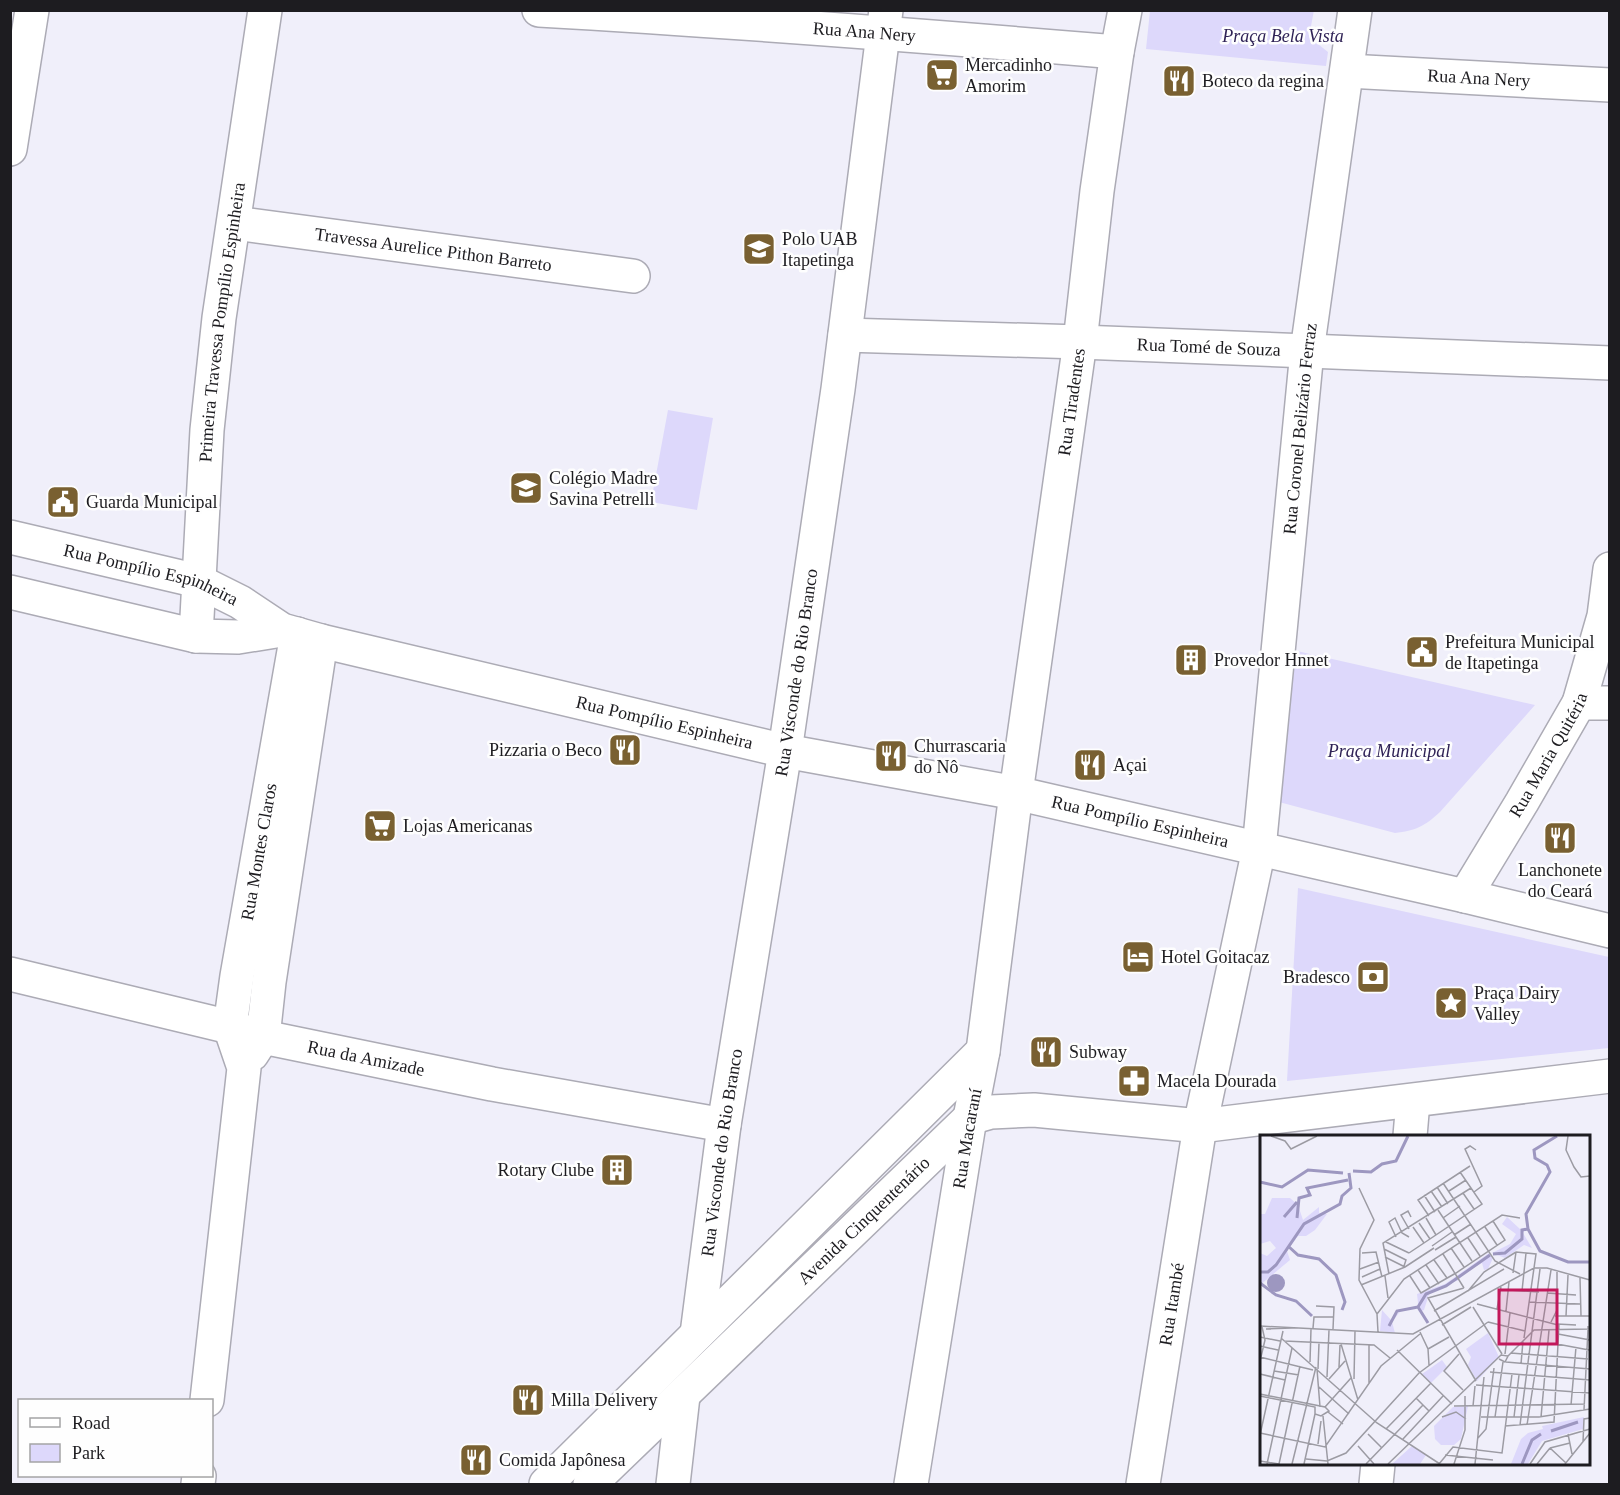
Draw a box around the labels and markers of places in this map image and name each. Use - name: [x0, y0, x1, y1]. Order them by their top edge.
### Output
- place label: Mercadinho Amorim: [965, 55, 1052, 96]
- supermarket icon: Mercadinho Amorim: [924, 57, 960, 93]
- restaurant icon: Boteco da regina: [1161, 63, 1197, 99]
- place label: Boteco da regina: [1202, 71, 1324, 91]
- place label: Polo UAB Itapetinga: [782, 229, 858, 270]
- school or university icon: Polo UAB Itapetinga: [741, 231, 777, 267]
- place label: Colégio Madre Savina Petrelli: [549, 468, 657, 509]
- school or university icon: Colégio Madre Savina Petrelli: [508, 470, 544, 506]
- public building icon: Guarda Municipal: [45, 484, 81, 520]
- place label: Guarda Municipal: [86, 492, 217, 512]
- place label: Prefeitura Municipal de Itapetinga: [1445, 632, 1594, 673]
- public building icon: Prefeitura Municipal de Itapetinga: [1404, 634, 1440, 670]
- building icon: Provedor Hnnet: [1173, 642, 1209, 678]
- place label: Provedor Hnnet: [1214, 650, 1328, 670]
- restaurant icon: Pizzaria o Beco: [607, 732, 643, 768]
- place label: Churrascaria do Nô: [914, 736, 1006, 777]
- restaurant icon: Churrascaria do Nô: [873, 738, 909, 774]
- place label: Pizzaria o Beco: [489, 740, 602, 760]
- restaurant icon: Açai: [1072, 747, 1108, 783]
- place label: Açai: [1113, 755, 1147, 775]
- supermarket icon: Lojas Americanas: [362, 808, 398, 844]
- place label: Lojas Americanas: [403, 816, 532, 836]
- restaurant icon: Lanchonete do Ceará: [1542, 820, 1578, 856]
- place label: Lanchonete do Ceará: [1518, 860, 1602, 901]
- hotel icon: Hotel Goitacaz: [1120, 939, 1156, 975]
- place label: Hotel Goitacaz: [1161, 947, 1269, 967]
- bank icon: Bradesco: [1355, 959, 1391, 995]
- place label: Bradesco: [1283, 967, 1350, 987]
- place label: Praça Dairy Valley: [1474, 983, 1559, 1024]
- place icon: Praça Dairy Valley: [1433, 985, 1469, 1021]
- restaurant icon: Subway: [1028, 1034, 1064, 1070]
- place label: Subway: [1069, 1042, 1127, 1062]
- pharmacy icon: Macela Dourada: [1116, 1063, 1152, 1099]
- place label: Macela Dourada: [1157, 1071, 1276, 1091]
- building icon: Rotary Clube: [599, 1152, 635, 1188]
- place label: Rotary Clube: [498, 1160, 594, 1180]
- restaurant icon: Milla Delivery: [510, 1382, 546, 1418]
- place label: Milla Delivery: [551, 1390, 657, 1410]
- restaurant icon: Comida Japônesa: [458, 1442, 494, 1478]
- place label: Comida Japônesa: [499, 1450, 625, 1470]

